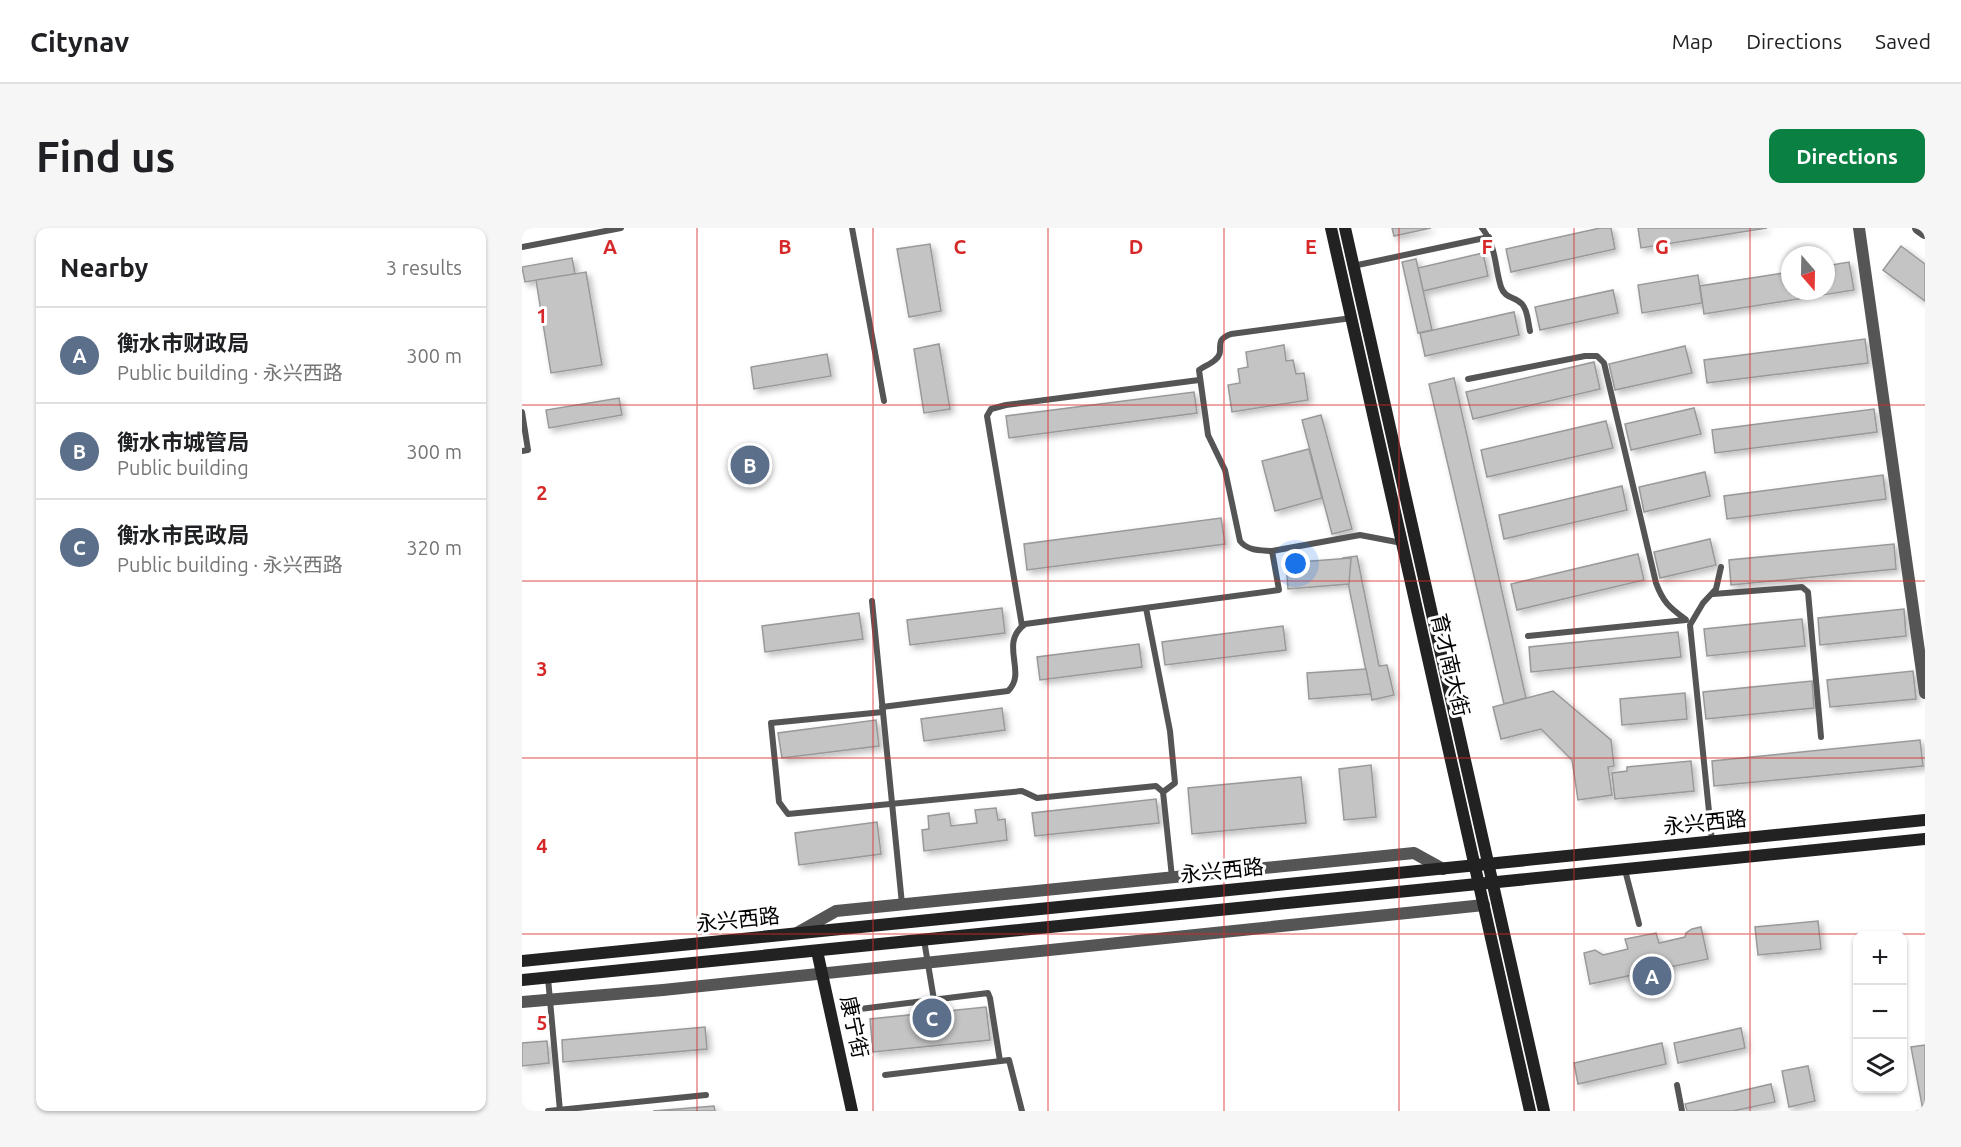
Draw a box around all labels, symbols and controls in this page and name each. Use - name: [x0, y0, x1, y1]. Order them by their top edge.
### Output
- text: Citynav: [30, 26, 129, 57]
- text: Map: [1672, 29, 1713, 53]
- text: Directions: [1746, 29, 1842, 53]
- text: Saved: [1875, 29, 1931, 53]
- button: Directions: [1769, 129, 1925, 183]
- text: Find us: [36, 133, 175, 180]
- text: A: [603, 235, 617, 258]
- text: B: [778, 235, 792, 258]
- text: C: [954, 235, 967, 258]
- text: D: [1129, 235, 1143, 258]
- text: E: [1305, 235, 1317, 258]
- text: F: [1481, 235, 1493, 258]
- text: G: [1655, 235, 1669, 258]
- north arrow: [1781, 246, 1835, 300]
- text: Nearby: [60, 253, 148, 282]
- text: 3 results: [386, 256, 462, 279]
- text: 1: [536, 304, 548, 327]
- text: 衡水市财政局: [117, 330, 249, 355]
- text: A: [72, 344, 87, 367]
- text: 300 m: [406, 344, 462, 367]
- text: Public building · 永兴西路: [117, 361, 343, 384]
- text: 衡水市城管局: [117, 429, 249, 454]
- text: B: [73, 440, 86, 463]
- text: 300 m: [406, 440, 462, 463]
- pin: B: [730, 442, 770, 488]
- text: Public building: [117, 456, 249, 479]
- text: 2: [536, 481, 548, 504]
- text: 衡水市民政局: [117, 522, 249, 547]
- text: C: [73, 536, 86, 559]
- text: 320 m: [406, 536, 462, 559]
- your location: [1281, 549, 1310, 578]
- text: Public building · 永兴西路: [117, 553, 343, 576]
- street label: 育才南大街: [1427, 611, 1474, 719]
- text: 3: [536, 657, 548, 680]
- street label: 永兴西路: [1662, 806, 1748, 838]
- text: 4: [536, 834, 548, 857]
- street label: 永兴西路: [1179, 854, 1265, 886]
- street label: 永兴西路: [695, 903, 781, 935]
- map controls: [1853, 931, 1907, 1093]
- button: +: [1853, 931, 1907, 985]
- pin: A: [1632, 954, 1672, 999]
- button: −: [1853, 985, 1907, 1039]
- street label: 康宁街: [837, 993, 873, 1060]
- pin: C: [912, 996, 952, 1040]
- text: 5: [536, 1011, 548, 1034]
- button: layers: [1853, 1039, 1907, 1093]

